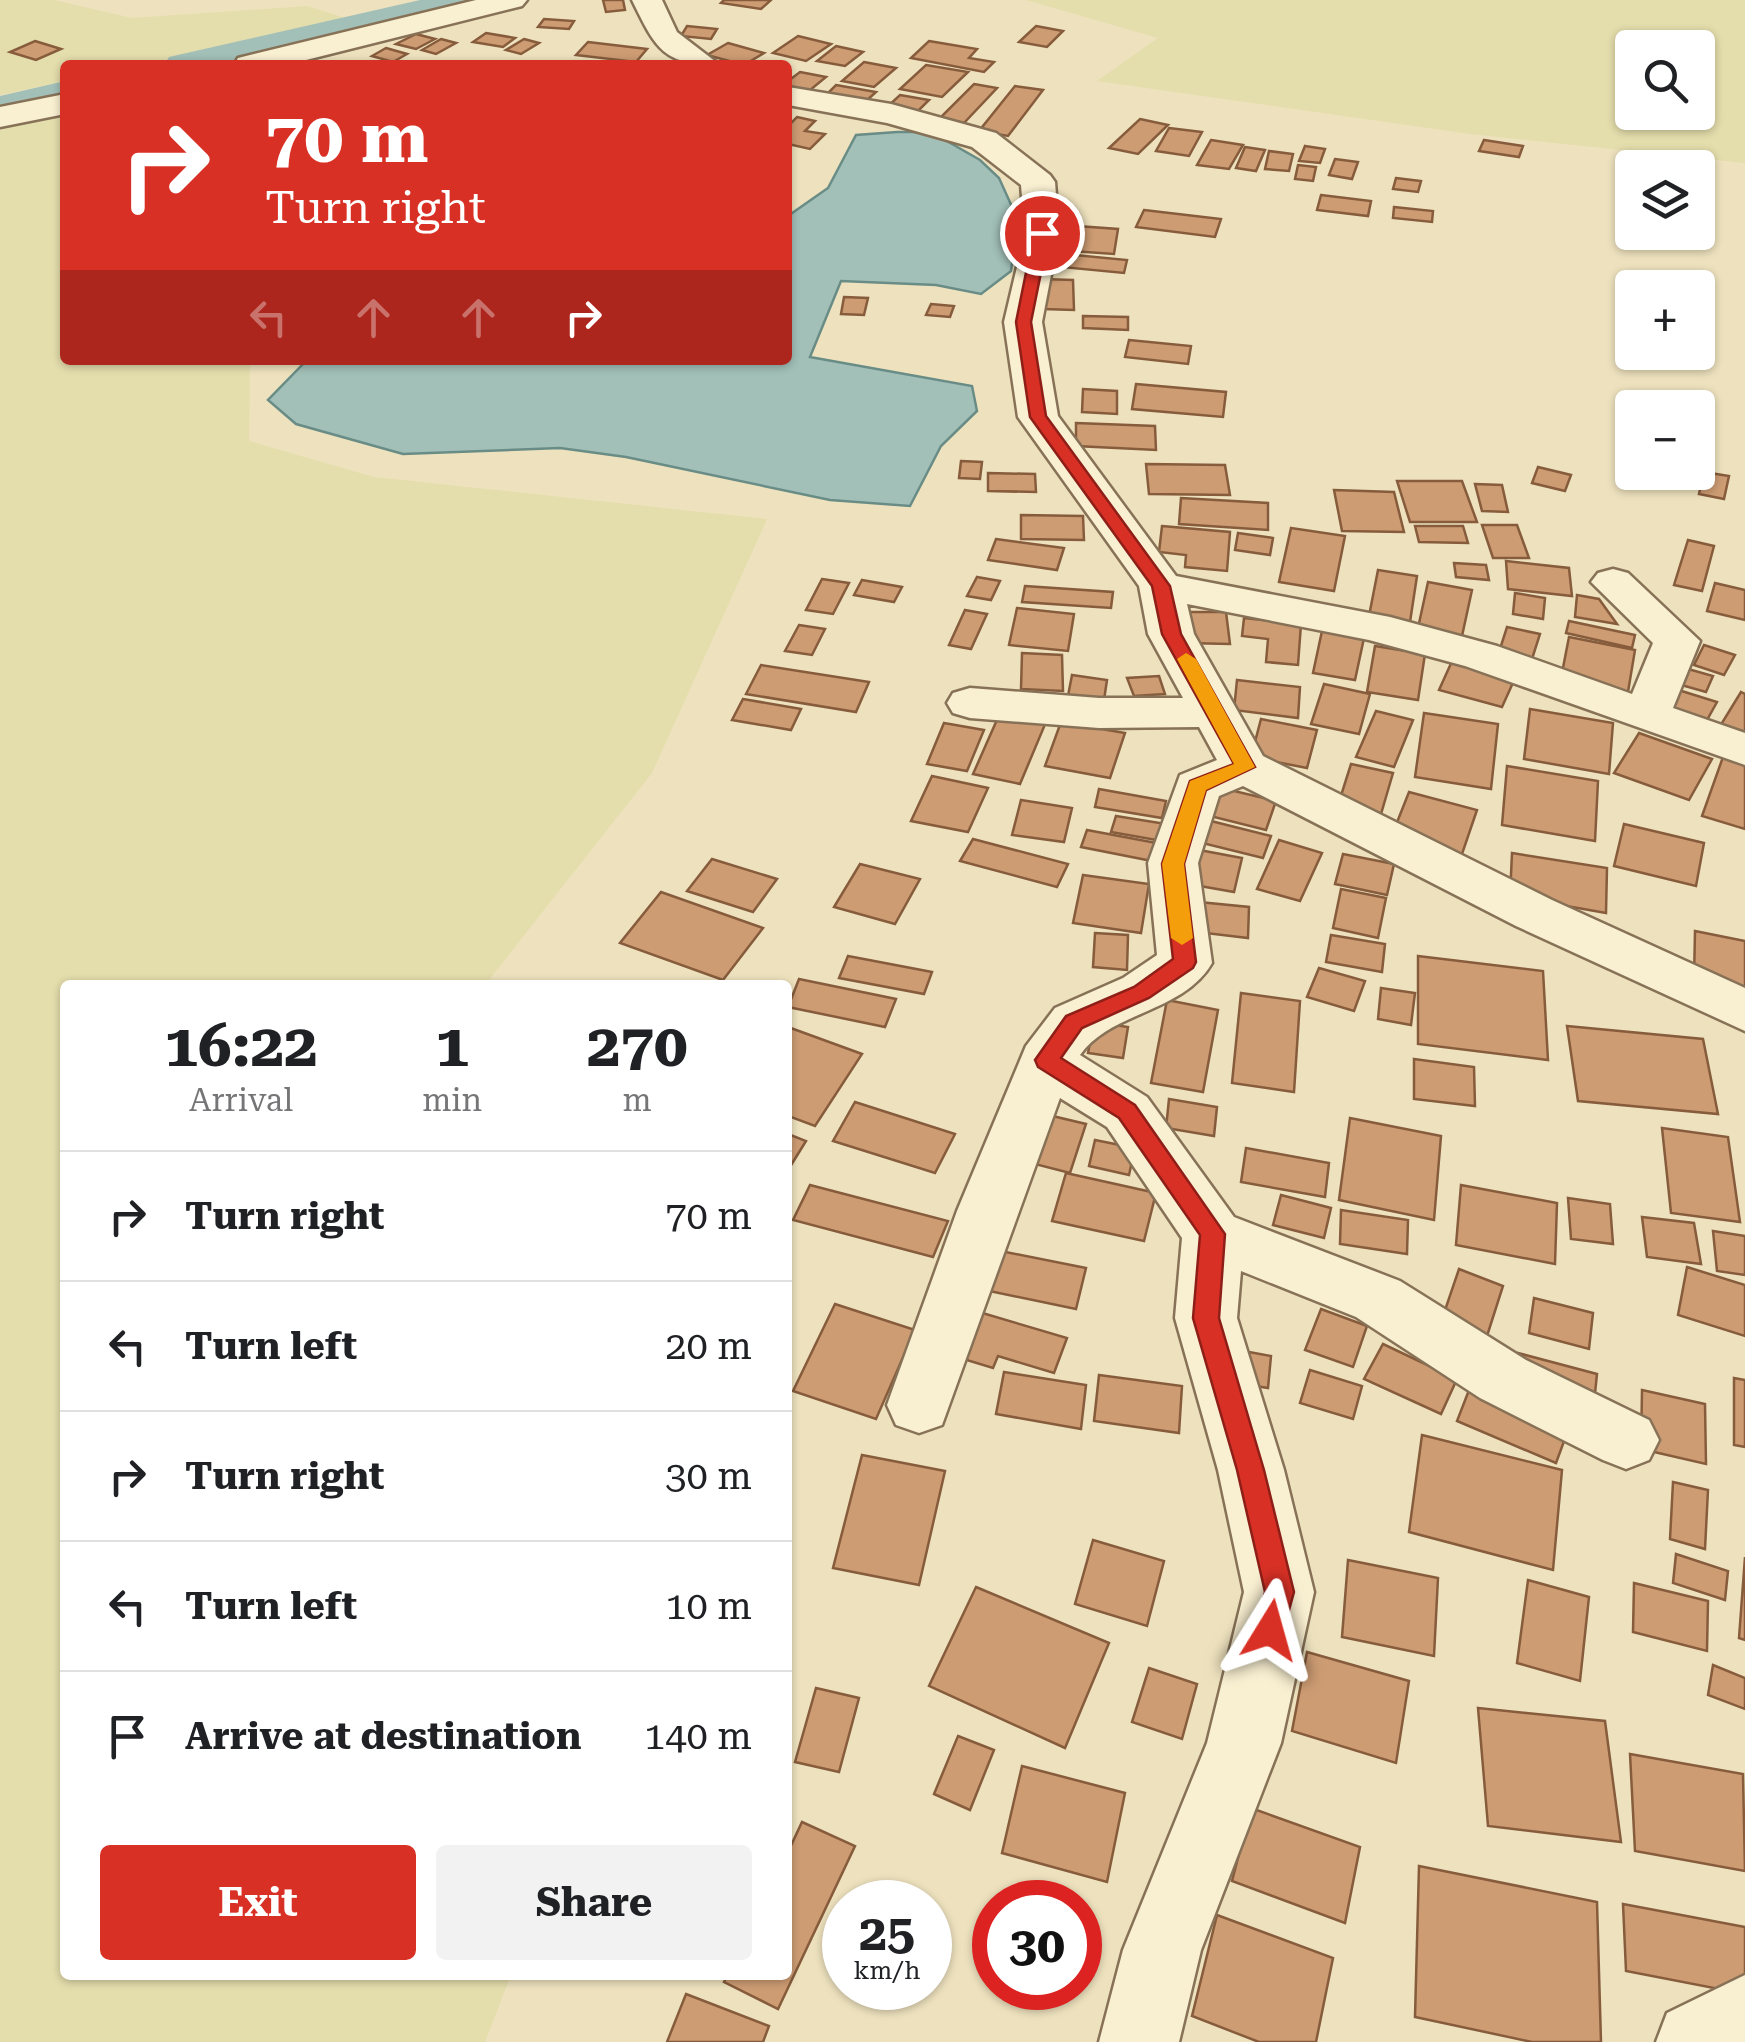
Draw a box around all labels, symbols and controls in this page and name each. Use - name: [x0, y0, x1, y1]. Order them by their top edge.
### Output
- map controls: [1615, 30, 1715, 490]
- button: search: [1615, 30, 1715, 130]
- text: 70 m: [265, 97, 429, 179]
- icon: right: [100, 100, 230, 230]
- button: layers: [1615, 150, 1715, 250]
- text: Turn right: [265, 181, 486, 234]
- pin: [1000, 191, 1085, 276]
- icon: arrive: [1015, 206, 1070, 261]
- button: +: [1615, 270, 1715, 370]
- icon: left: [241, 290, 296, 345]
- icon: ahead: [346, 290, 401, 345]
- icon: ahead: [451, 290, 506, 345]
- icon: right: [556, 290, 611, 345]
- button: −: [1615, 390, 1715, 490]
- text: 16:22: [164, 1010, 318, 1081]
- text: 1: [435, 1010, 469, 1081]
- text: 270: [587, 1010, 688, 1081]
- text: Arrival: [189, 1081, 293, 1119]
- text: min: [422, 1081, 482, 1119]
- text: m: [623, 1081, 652, 1119]
- icon: right: [100, 1189, 155, 1244]
- text: Turn right: [185, 1194, 384, 1238]
- text: 70 m: [665, 1194, 752, 1238]
- icon: left: [100, 1319, 155, 1374]
- text: Turn left: [185, 1324, 357, 1368]
- text: 20 m: [665, 1324, 752, 1368]
- icon: right: [100, 1449, 155, 1504]
- text: Turn right: [185, 1454, 384, 1498]
- text: 30 m: [665, 1454, 752, 1498]
- position arrow: [1218, 1578, 1322, 1682]
- icon: left: [100, 1579, 155, 1634]
- text: Turn left: [185, 1584, 357, 1628]
- text: 10 m: [665, 1584, 752, 1628]
- icon: arrive: [100, 1709, 155, 1764]
- text: Arrive at destination: [185, 1714, 581, 1758]
- text: 140 m: [644, 1714, 752, 1758]
- button: Exit: [100, 1845, 416, 1960]
- button: Share: [436, 1845, 752, 1960]
- speed limit sign: 30: [972, 1880, 1102, 2010]
- text: 25: [859, 1904, 915, 1962]
- text: km/h: [854, 1956, 920, 1985]

